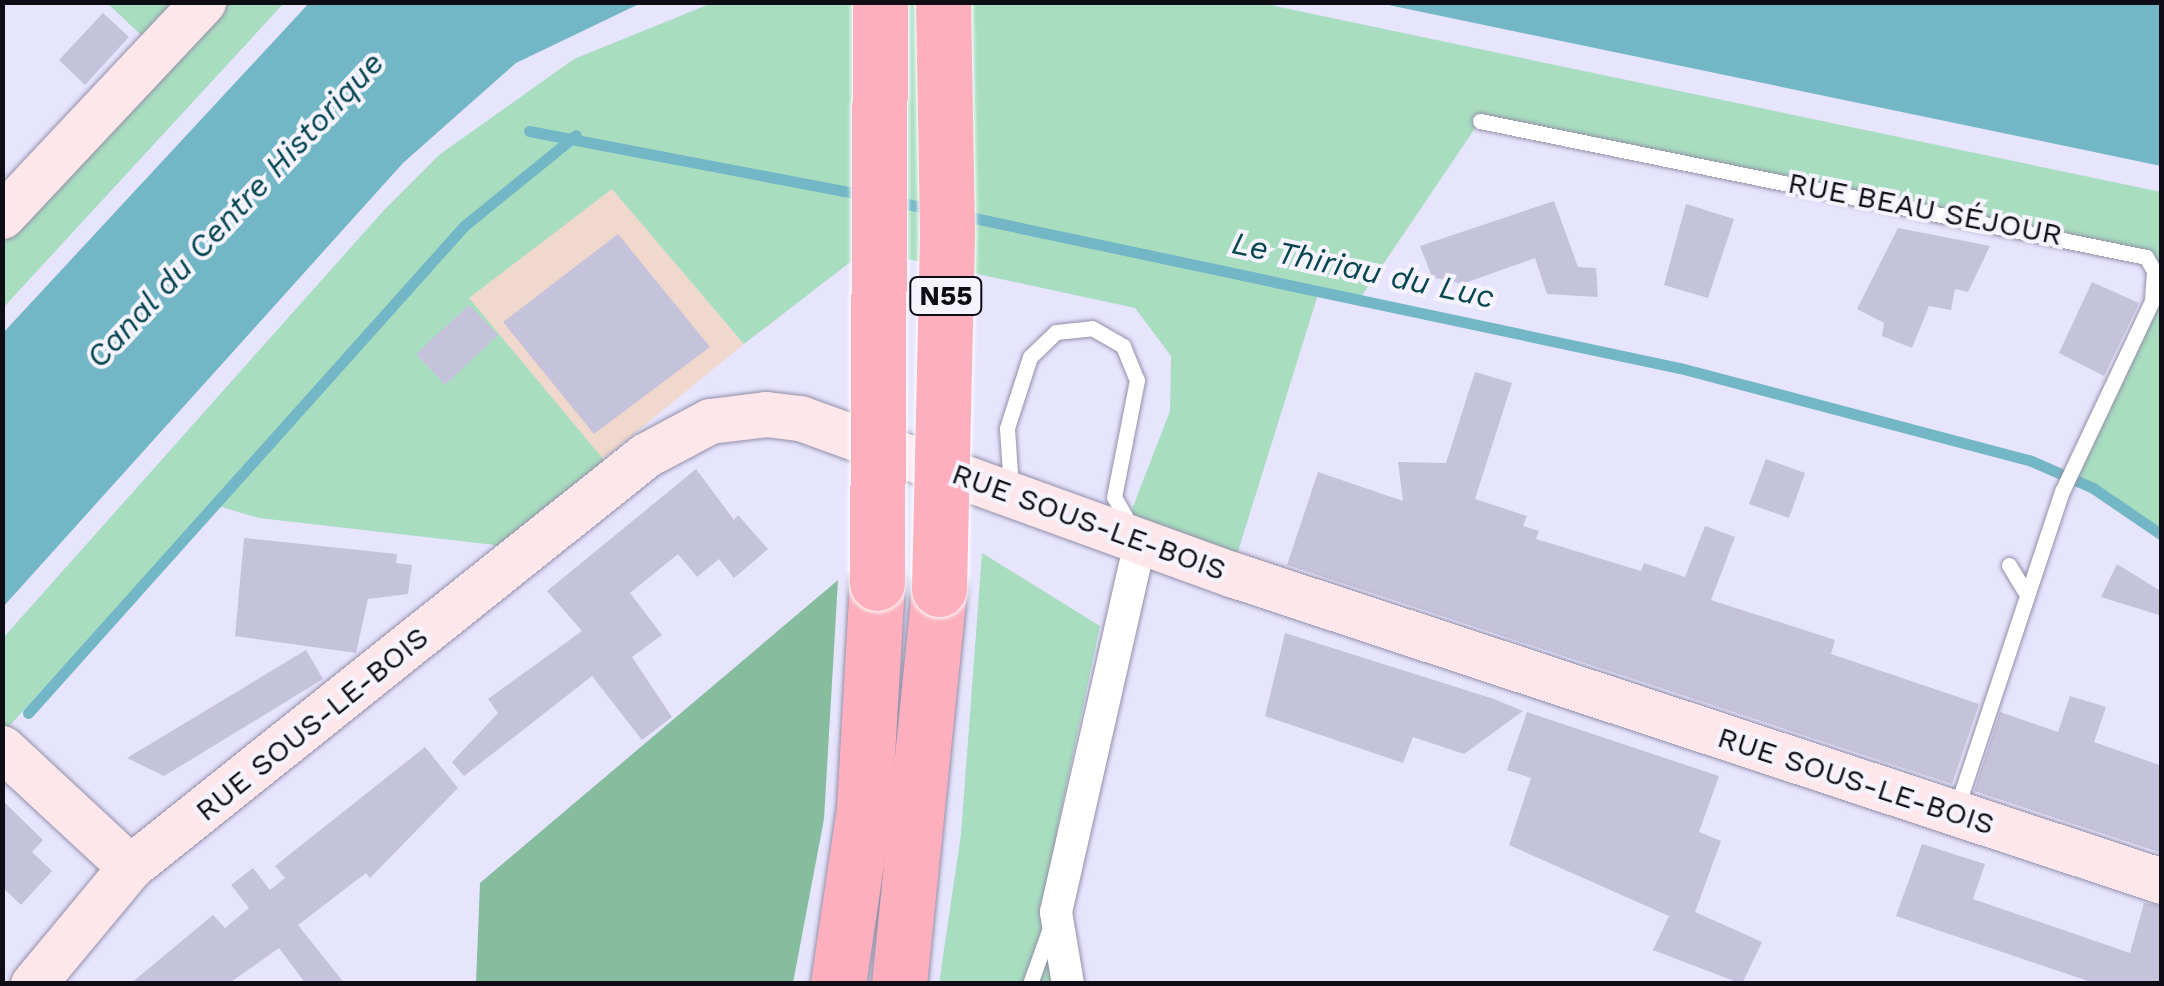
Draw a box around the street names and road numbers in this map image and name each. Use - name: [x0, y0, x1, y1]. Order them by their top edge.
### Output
- street label: RUE BEAU SÉJOUR: [1785, 165, 2065, 253]
- road number: N55: [908, 273, 984, 319]
- street label: RUE SOUS-LE-BOIS: [947, 456, 1231, 588]
- street label: RUE SOUS-LE-BOIS: [188, 619, 436, 829]
- street label: RUE SOUS-LE-BOIS: [1713, 719, 1999, 843]

